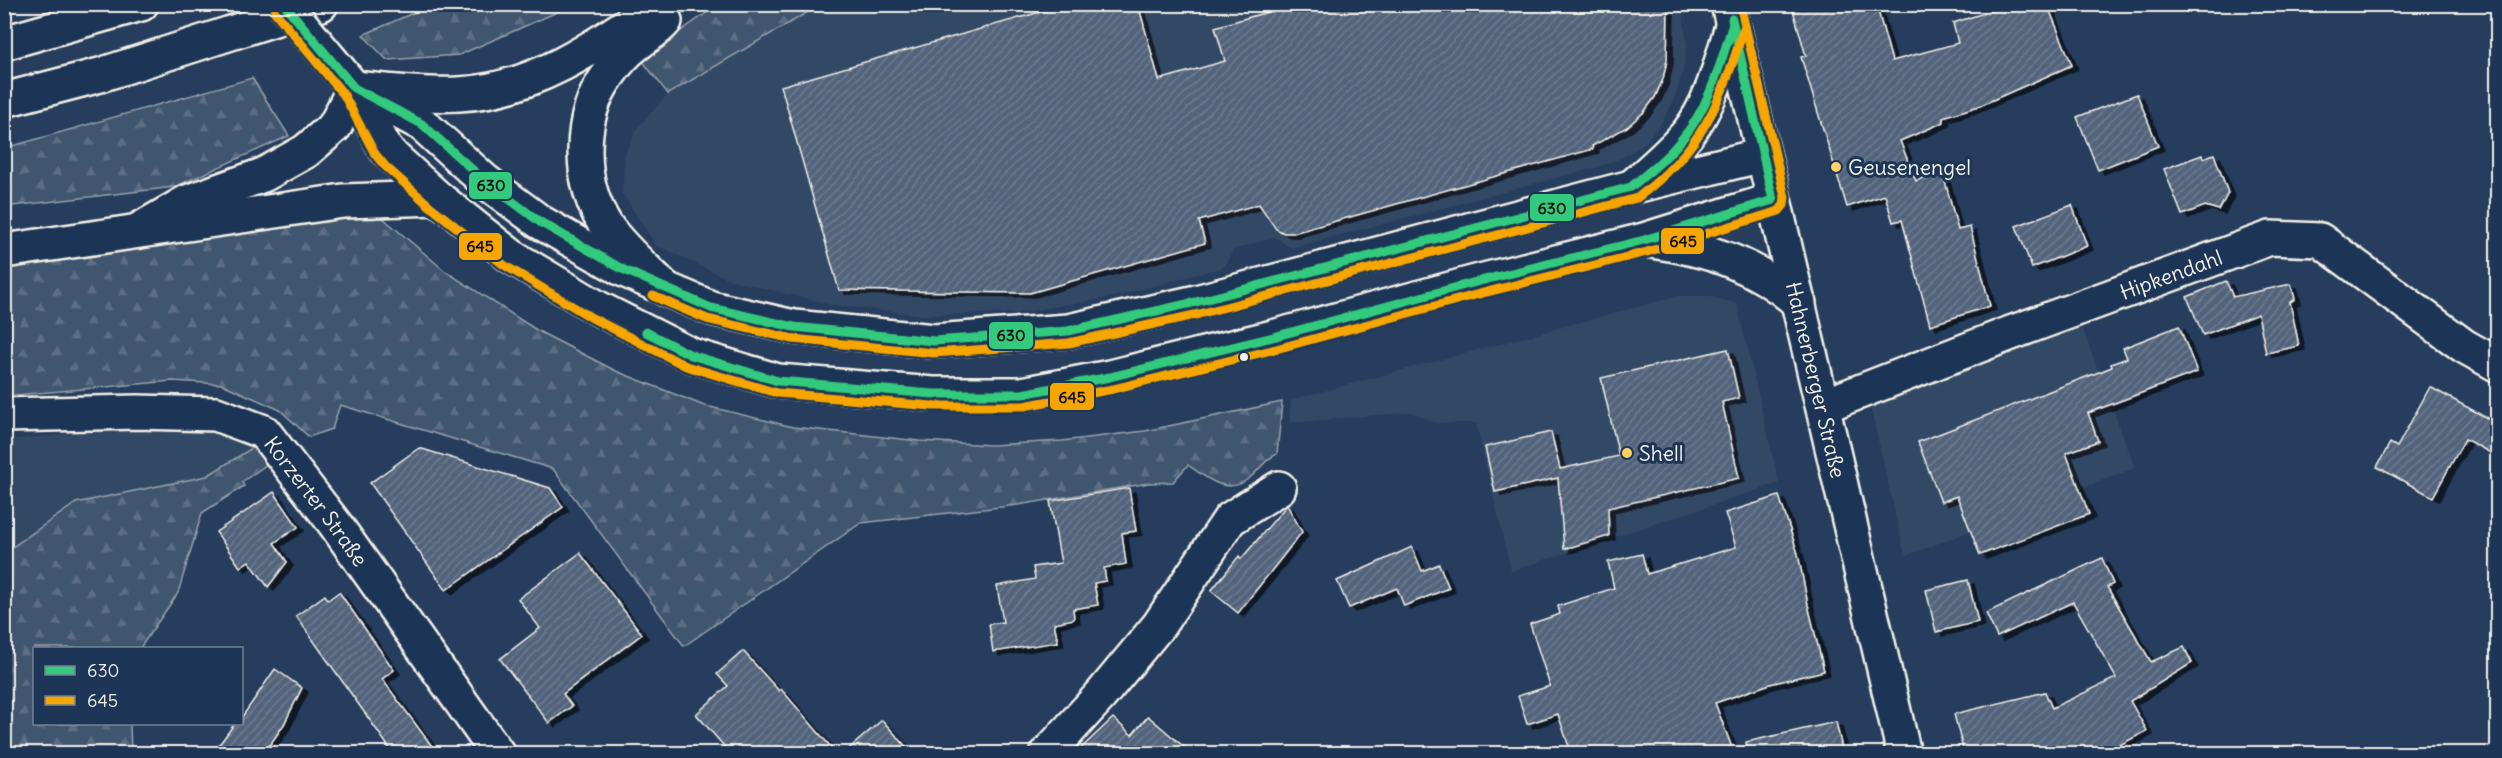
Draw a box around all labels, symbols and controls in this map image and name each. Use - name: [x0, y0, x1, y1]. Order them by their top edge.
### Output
- place label: Geusenengel: [1848, 154, 1971, 181]
- marker: Geusenengel: [1829, 160, 1843, 174]
- line badge: 630: [468, 171, 513, 200]
- text: 630: [477, 175, 505, 195]
- line badge: 630: [1529, 193, 1575, 222]
- text: 630: [1538, 198, 1566, 218]
- line badge: 645: [1660, 227, 1705, 255]
- text: 645: [1669, 231, 1697, 251]
- line badge: 645: [458, 232, 503, 261]
- text: 645: [466, 236, 494, 256]
- street label: Hipkendahl: [2116, 243, 2226, 305]
- street label: Hahnerberger Straße: [1780, 279, 1852, 481]
- line badge: 630: [988, 321, 1034, 350]
- text: 630: [997, 325, 1025, 345]
- unlabelled marker: [1238, 351, 1250, 363]
- line badge: 645: [1049, 382, 1095, 411]
- text: 645: [1058, 387, 1086, 407]
- street label: Korzerter Straße: [259, 431, 374, 571]
- place label: Shell: [1639, 440, 1684, 467]
- marker: Shell: [1620, 446, 1634, 460]
- legend: [33, 647, 243, 725]
- text: 630: [87, 659, 119, 682]
- text: 645: [87, 689, 118, 712]

